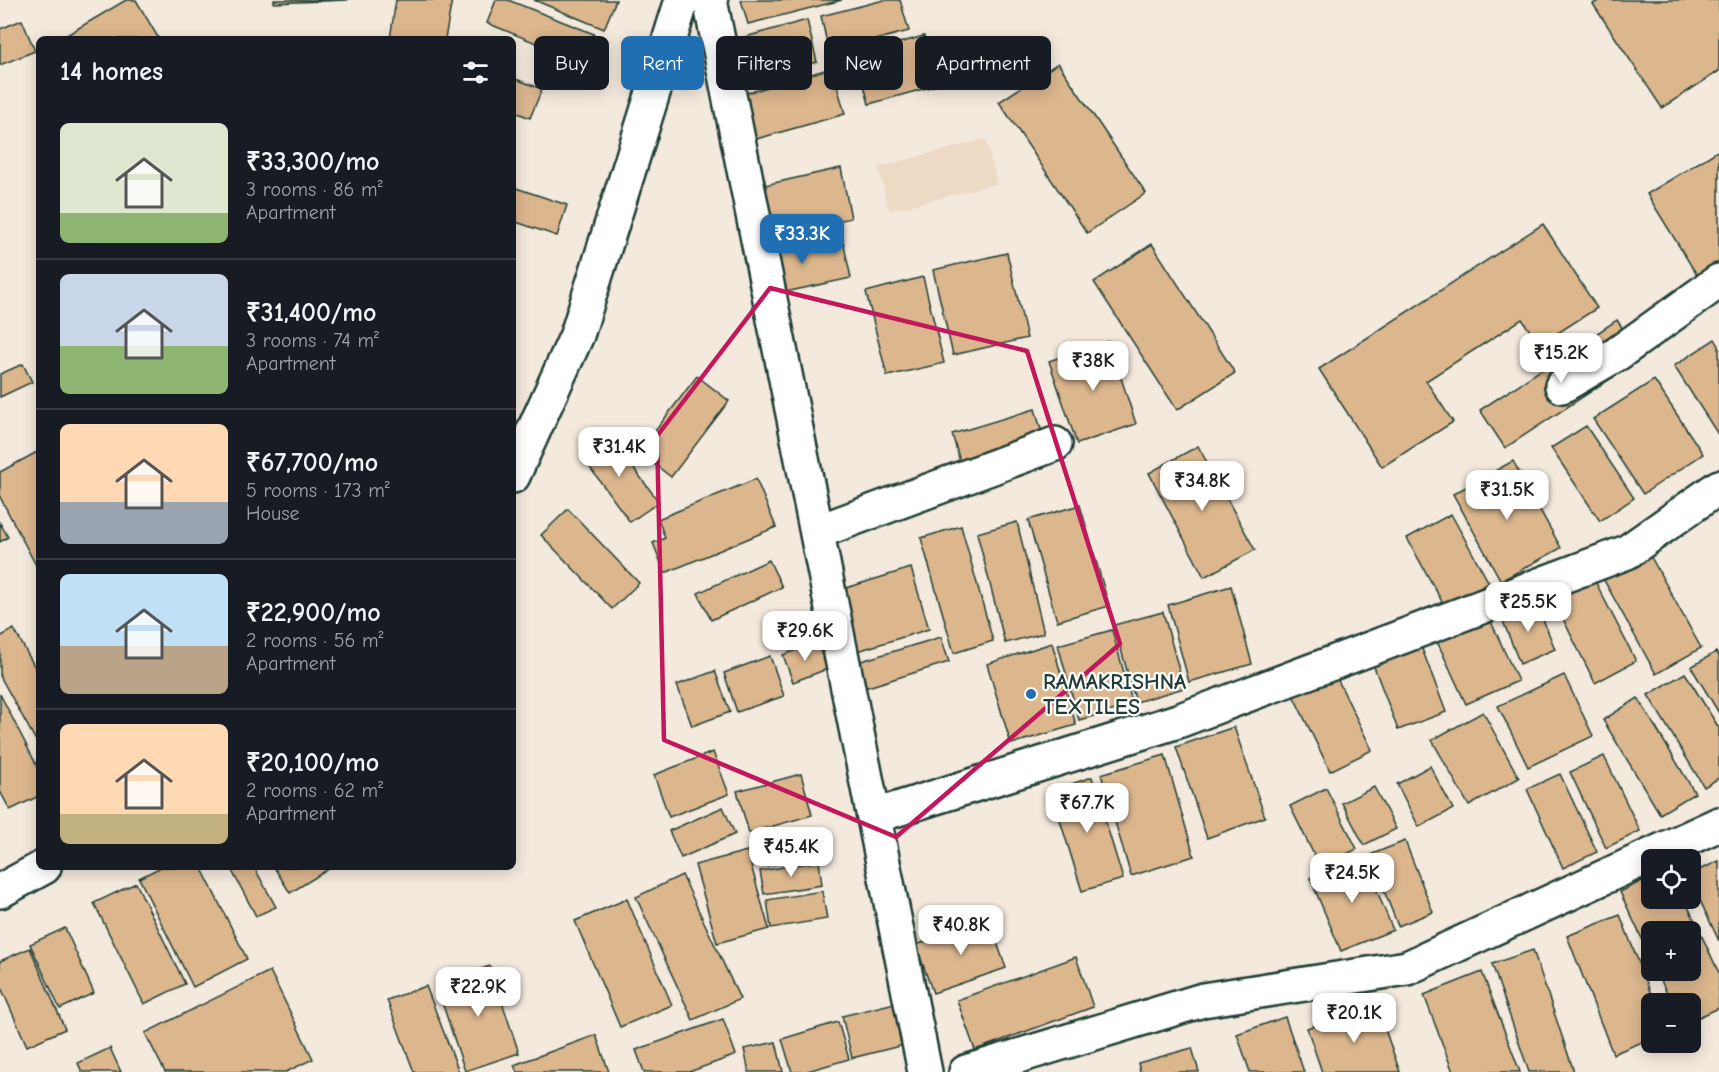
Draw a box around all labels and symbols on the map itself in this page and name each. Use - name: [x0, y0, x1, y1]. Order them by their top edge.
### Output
- pin: ₹33.3K: [753, 214, 851, 265]
- pin: ₹15.2K: [1512, 333, 1610, 384]
- pin: ₹38K: [1057, 341, 1129, 392]
- pin: ₹31.4K: [570, 427, 668, 478]
- pin: ₹34.8K: [1153, 461, 1251, 512]
- pin: ₹31.5K: [1458, 470, 1556, 521]
- pin: ₹25.5K: [1479, 582, 1577, 633]
- pin: ₹29.6K: [756, 611, 854, 662]
- place label: RAMAKRISHNA TEXTILES: [1043, 669, 1186, 720]
- marker: RAMAKRISHNA TEXTILES: [1024, 687, 1038, 701]
- pin: ₹67.7K: [1038, 783, 1136, 834]
- pin: ₹45.4K: [742, 827, 840, 878]
- pin: ₹24.5K: [1303, 853, 1401, 904]
- pin: ₹40.8K: [912, 905, 1010, 956]
- pin: ₹22.9K: [429, 967, 527, 1018]
- pin: ₹20.1K: [1305, 993, 1403, 1044]

